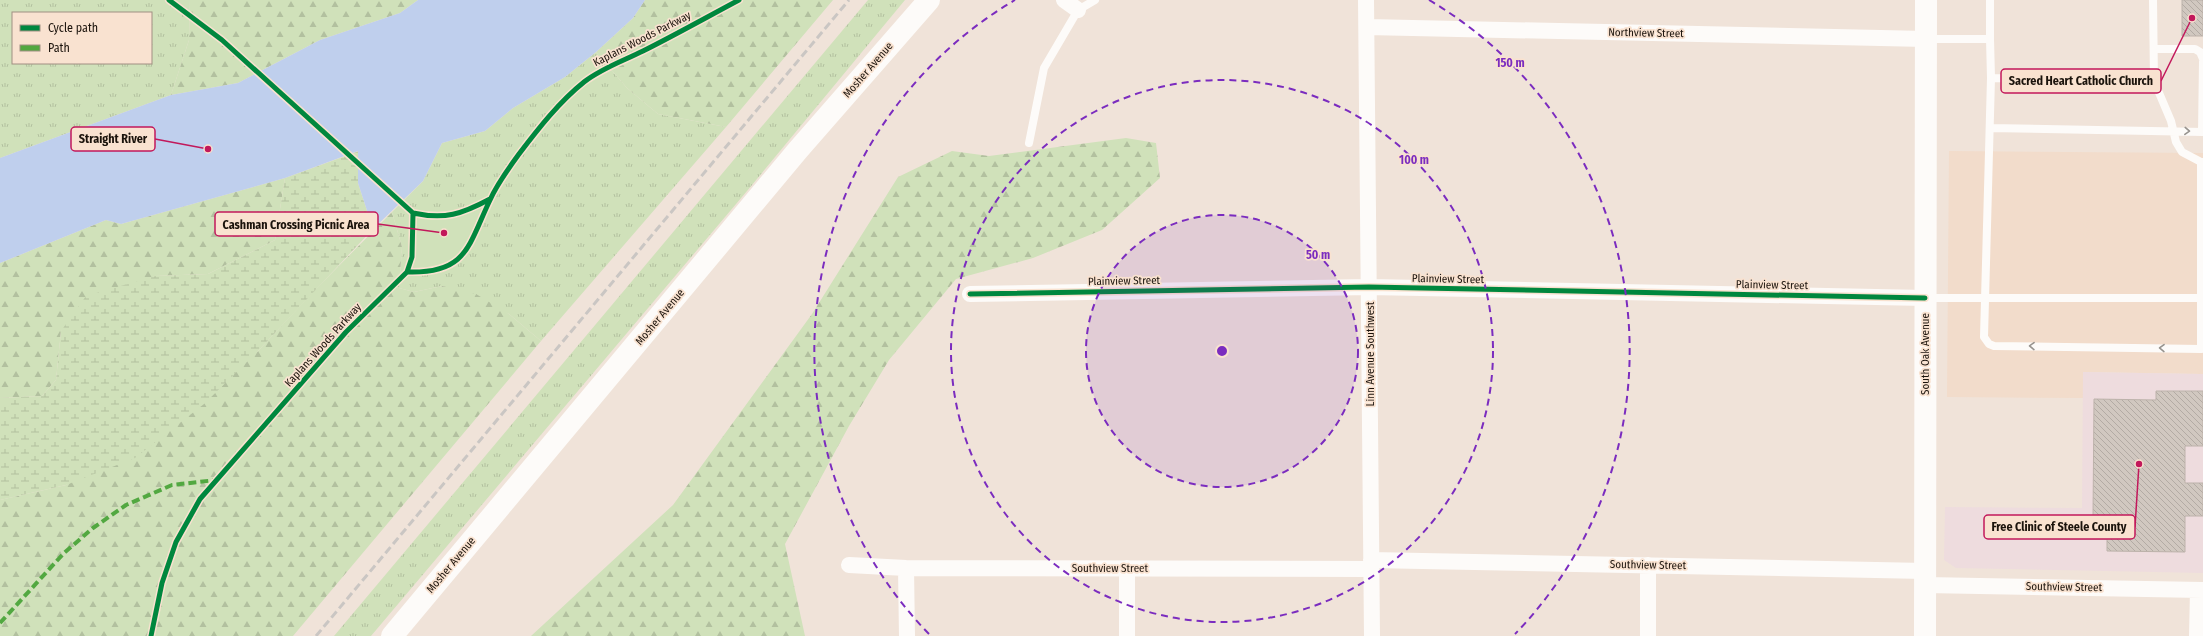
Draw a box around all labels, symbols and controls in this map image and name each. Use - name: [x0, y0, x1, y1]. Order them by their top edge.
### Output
- street label: Kaplans Woods Parkway: [591, 9, 693, 69]
- legend: [12, 12, 152, 64]
- text: Cycle path: [48, 21, 98, 35]
- street label: Northview Street: [1608, 26, 1684, 40]
- street label: Mosher Avenue: [840, 40, 896, 100]
- text: Path: [48, 41, 70, 55]
- text: 150 m: [1495, 56, 1525, 70]
- callout: Sacred Heart Catholic Church: [2001, 69, 2161, 93]
- text: Sacred Heart Catholic Church: [2009, 74, 2153, 88]
- callout: Straight River: [71, 127, 155, 151]
- one-way arrow: [2184, 127, 2190, 135]
- text: Straight River: [79, 132, 148, 146]
- text: 100 m: [1399, 153, 1429, 167]
- callout: Cashman Crossing Picnic Area: [215, 212, 378, 236]
- text: Cashman Crossing Picnic Area: [223, 218, 369, 232]
- text: 50 m: [1306, 248, 1330, 262]
- street label: Plainview Street: [1412, 272, 1485, 286]
- street label: Plainview Street: [1088, 274, 1161, 288]
- street label: Plainview Street: [1736, 278, 1809, 292]
- street label: Mosher Avenue: [633, 286, 687, 348]
- street label: Kaplans Woods Parkway: [282, 300, 364, 389]
- street label: Linn Avenue Southwest: [1364, 301, 1377, 406]
- street label: South Oak Avenue: [1919, 313, 1932, 395]
- one-way arrow: [2029, 342, 2035, 350]
- centre of rings: [1215, 344, 1229, 358]
- one-way arrow: [2159, 344, 2165, 352]
- callout: Free Clinic of Steele County: [1984, 515, 2135, 539]
- text: Free Clinic of Steele County: [1991, 520, 2127, 534]
- street label: Mosher Avenue: [424, 534, 478, 596]
- street label: Southview Street: [1610, 558, 1687, 572]
- street label: Southview Street: [1072, 562, 1149, 575]
- street label: Southview Street: [2026, 580, 2103, 594]

